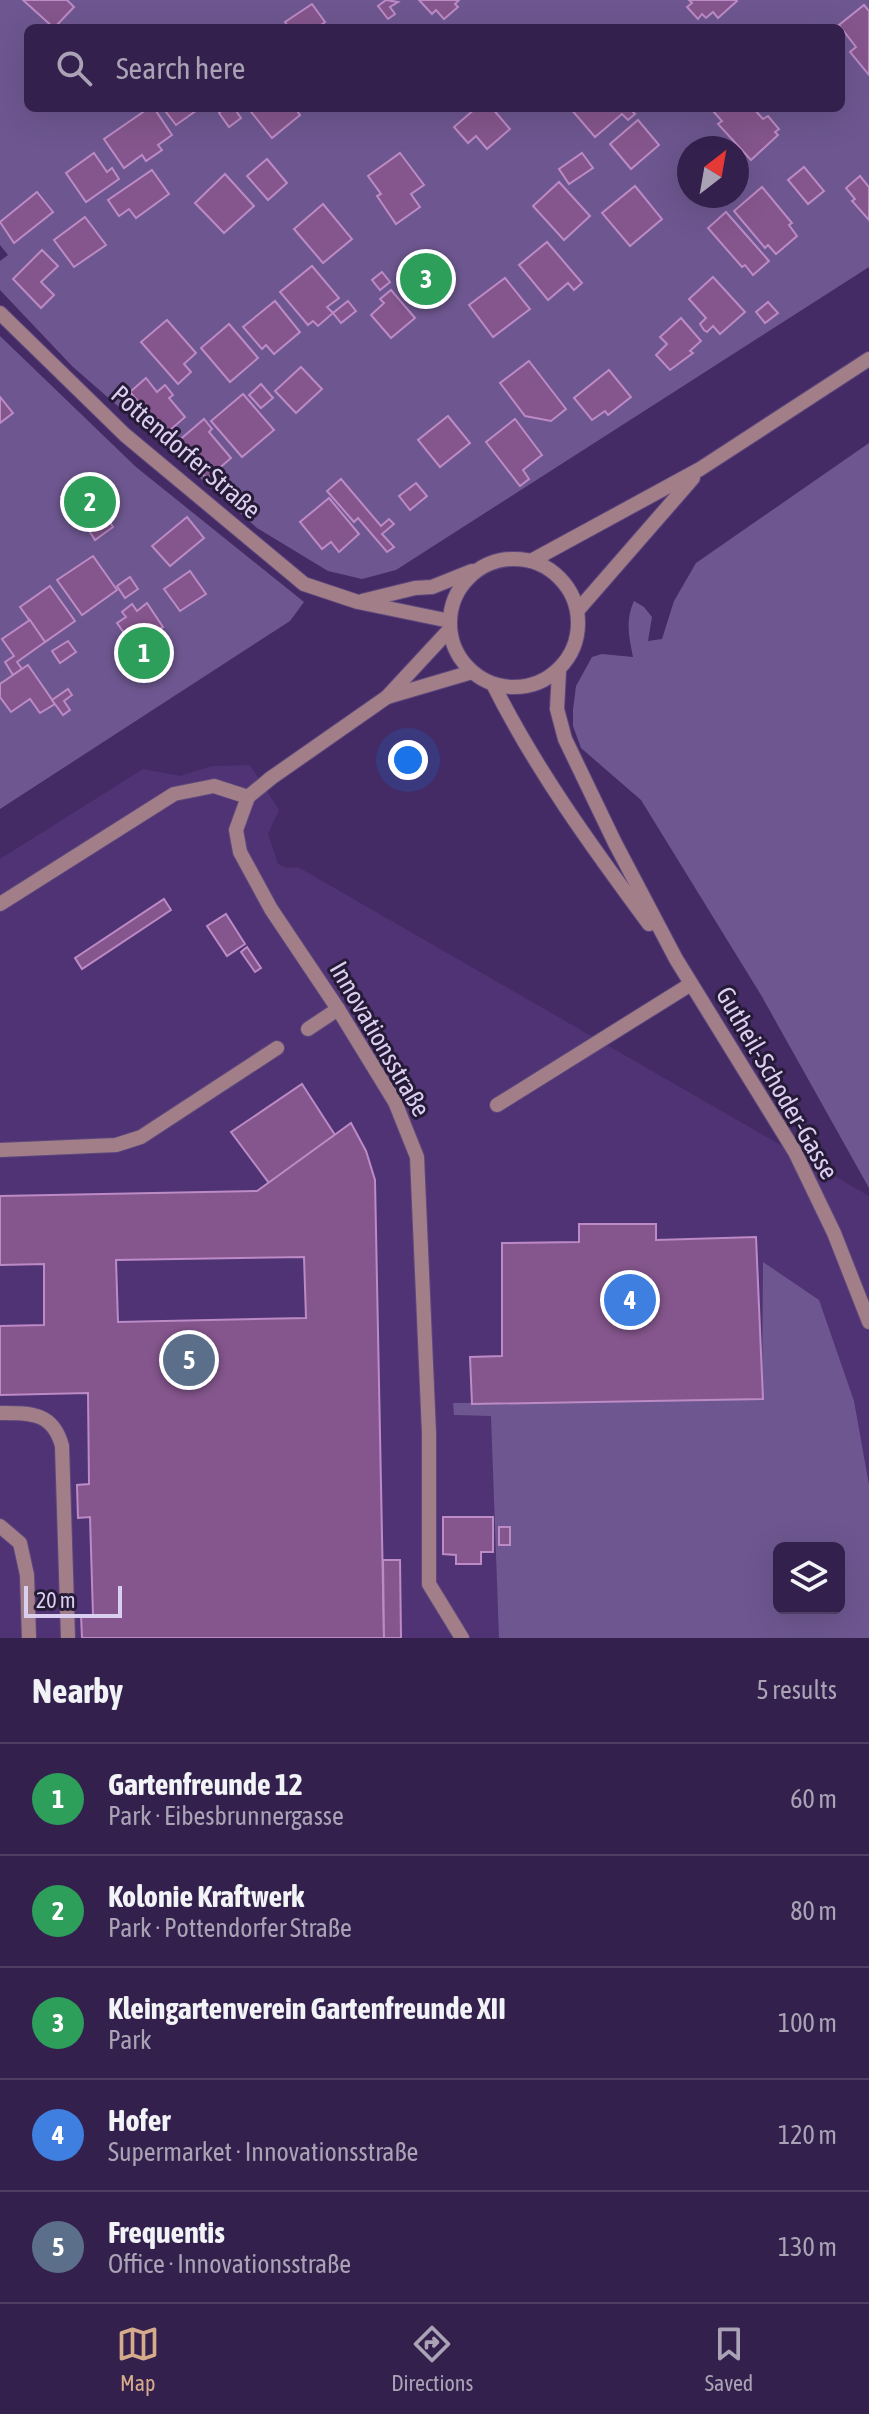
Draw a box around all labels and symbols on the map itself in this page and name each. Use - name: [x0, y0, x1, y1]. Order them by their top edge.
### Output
- north arrow: [677, 136, 749, 208]
- pin: 3: [400, 249, 452, 309]
- street label: Pottendorfer Straße: [105, 379, 267, 525]
- pin: 2: [64, 472, 116, 532]
- pin: 1: [118, 623, 170, 683]
- your location: [388, 740, 428, 780]
- street label: Innovationsstraße: [324, 956, 436, 1122]
- street label: Gutheil-Schoder-Gasse: [710, 981, 844, 1185]
- pin: 4: [604, 1270, 656, 1330]
- pin: 5: [163, 1330, 215, 1390]
- scale bar: [24, 1582, 122, 1618]

